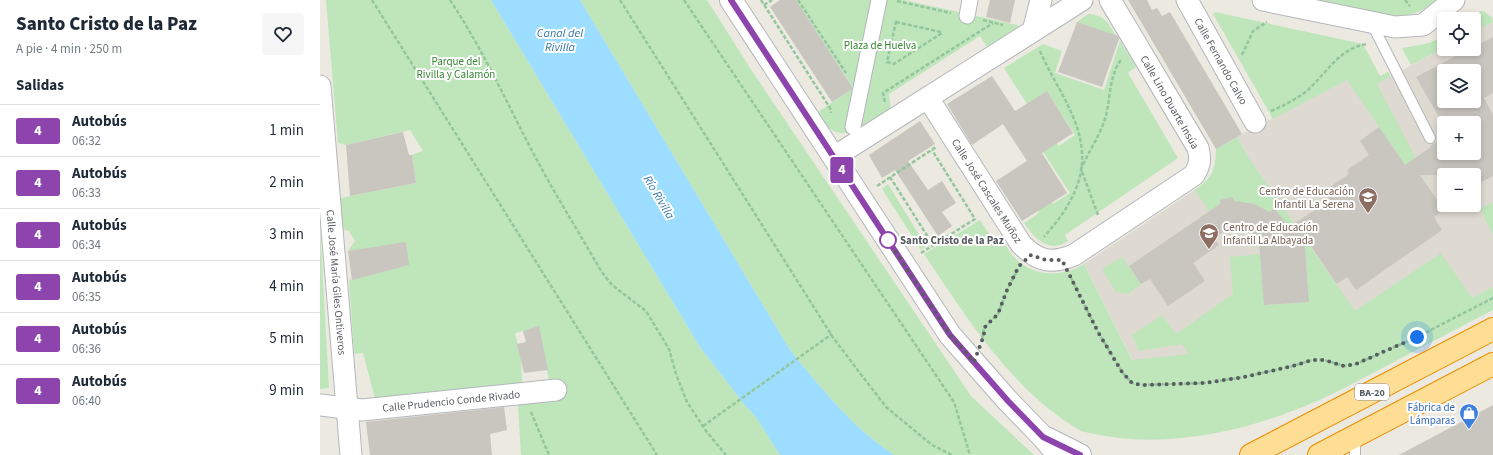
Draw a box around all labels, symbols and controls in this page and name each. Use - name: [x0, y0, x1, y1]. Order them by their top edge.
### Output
- text: Santo Cristo de la Paz: [16, 11, 197, 38]
- map controls: [1437, 12, 1481, 212]
- button: locate: [1437, 12, 1481, 56]
- button: heart: [262, 13, 304, 55]
- street label: Calle Fernando Calvo: [1190, 15, 1251, 108]
- water label: Canal del Rivilla: [537, 25, 583, 56]
- park label: Plaza de Huelva: [844, 38, 916, 53]
- text: A pie · 4 min · 250 m: [16, 40, 122, 58]
- street label: Calle Lino Duarte Insúa: [1137, 53, 1202, 152]
- park label: Parque del Rivilla y Calamón: [417, 54, 495, 82]
- button: layers: [1437, 64, 1481, 108]
- text: Salidas: [16, 75, 64, 96]
- text: Autobús: [72, 111, 127, 132]
- button: +: [1437, 116, 1481, 160]
- text: 1 min: [269, 120, 304, 141]
- text: 4: [34, 121, 42, 141]
- text: 06:32: [72, 132, 101, 150]
- street label: Calle José Cascales Muñoz: [948, 136, 1026, 246]
- line badge: 4: [829, 157, 855, 183]
- text: 4: [838, 160, 846, 180]
- text: Autobús: [72, 163, 127, 184]
- button: −: [1437, 168, 1481, 212]
- text: 2 min: [269, 172, 304, 193]
- water label: Río Rivilla: [639, 172, 679, 223]
- text: 4: [34, 173, 42, 193]
- text: 06:33: [72, 184, 101, 202]
- place label: Centro de Educación Infantil La Serena: [1259, 184, 1354, 212]
- school or university icon: Centro de Educación Infantil La Serena: [1357, 186, 1379, 214]
- street label: Calle José María Giles Ontiveros: [322, 209, 350, 356]
- text: Autobús: [72, 215, 127, 236]
- place label: Centro de Educación Infantil La Albayada: [1223, 220, 1318, 248]
- school or university icon: Centro de Educación Infantil La Albayada: [1198, 222, 1220, 250]
- text: 3 min: [269, 224, 304, 245]
- text: 4: [34, 225, 42, 245]
- marker: Santo Cristo de la Paz: [879, 231, 897, 249]
- place label: Santo Cristo de la Paz: [900, 233, 1004, 248]
- text: 06:34: [72, 236, 101, 254]
- text: Autobús: [72, 267, 127, 288]
- text: 4 min: [269, 276, 304, 297]
- text: 4: [34, 277, 42, 297]
- text: 06:35: [72, 288, 101, 306]
- text: Autobús: [72, 319, 127, 340]
- your location: [1407, 327, 1427, 347]
- text: 5 min: [269, 328, 304, 349]
- text: 4: [34, 329, 42, 349]
- text: 06:36: [72, 340, 101, 358]
- text: Autobús: [72, 371, 127, 392]
- text: 9 min: [269, 380, 304, 401]
- text: 4: [34, 381, 42, 401]
- road number: BA-20: [1355, 384, 1389, 400]
- street label: Calle Prudencio Conde Rivado: [382, 387, 521, 416]
- text: 06:40: [72, 392, 101, 410]
- place label: Fábrica de Lámparas: [1408, 400, 1456, 428]
- shop icon: Fábrica de Lámparas: [1458, 402, 1480, 430]

